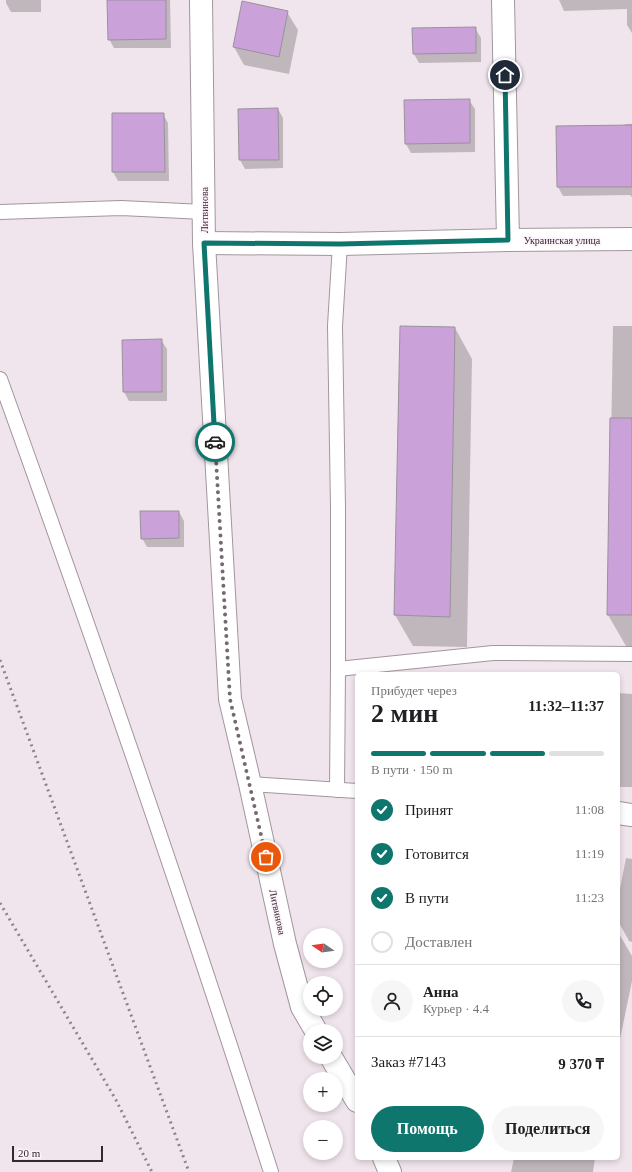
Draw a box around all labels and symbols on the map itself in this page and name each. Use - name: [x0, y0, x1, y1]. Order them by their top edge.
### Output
- pin: [488, 58, 522, 92]
- street label: Литвинова: [199, 186, 210, 233]
- street label: Украинская улица: [524, 235, 601, 246]
- courier: [195, 422, 235, 462]
- pin: [249, 840, 283, 874]
- street label: Литвинова: [267, 888, 288, 936]
- north arrow: [303, 928, 343, 968]
- scale bar: [12, 1144, 103, 1163]

